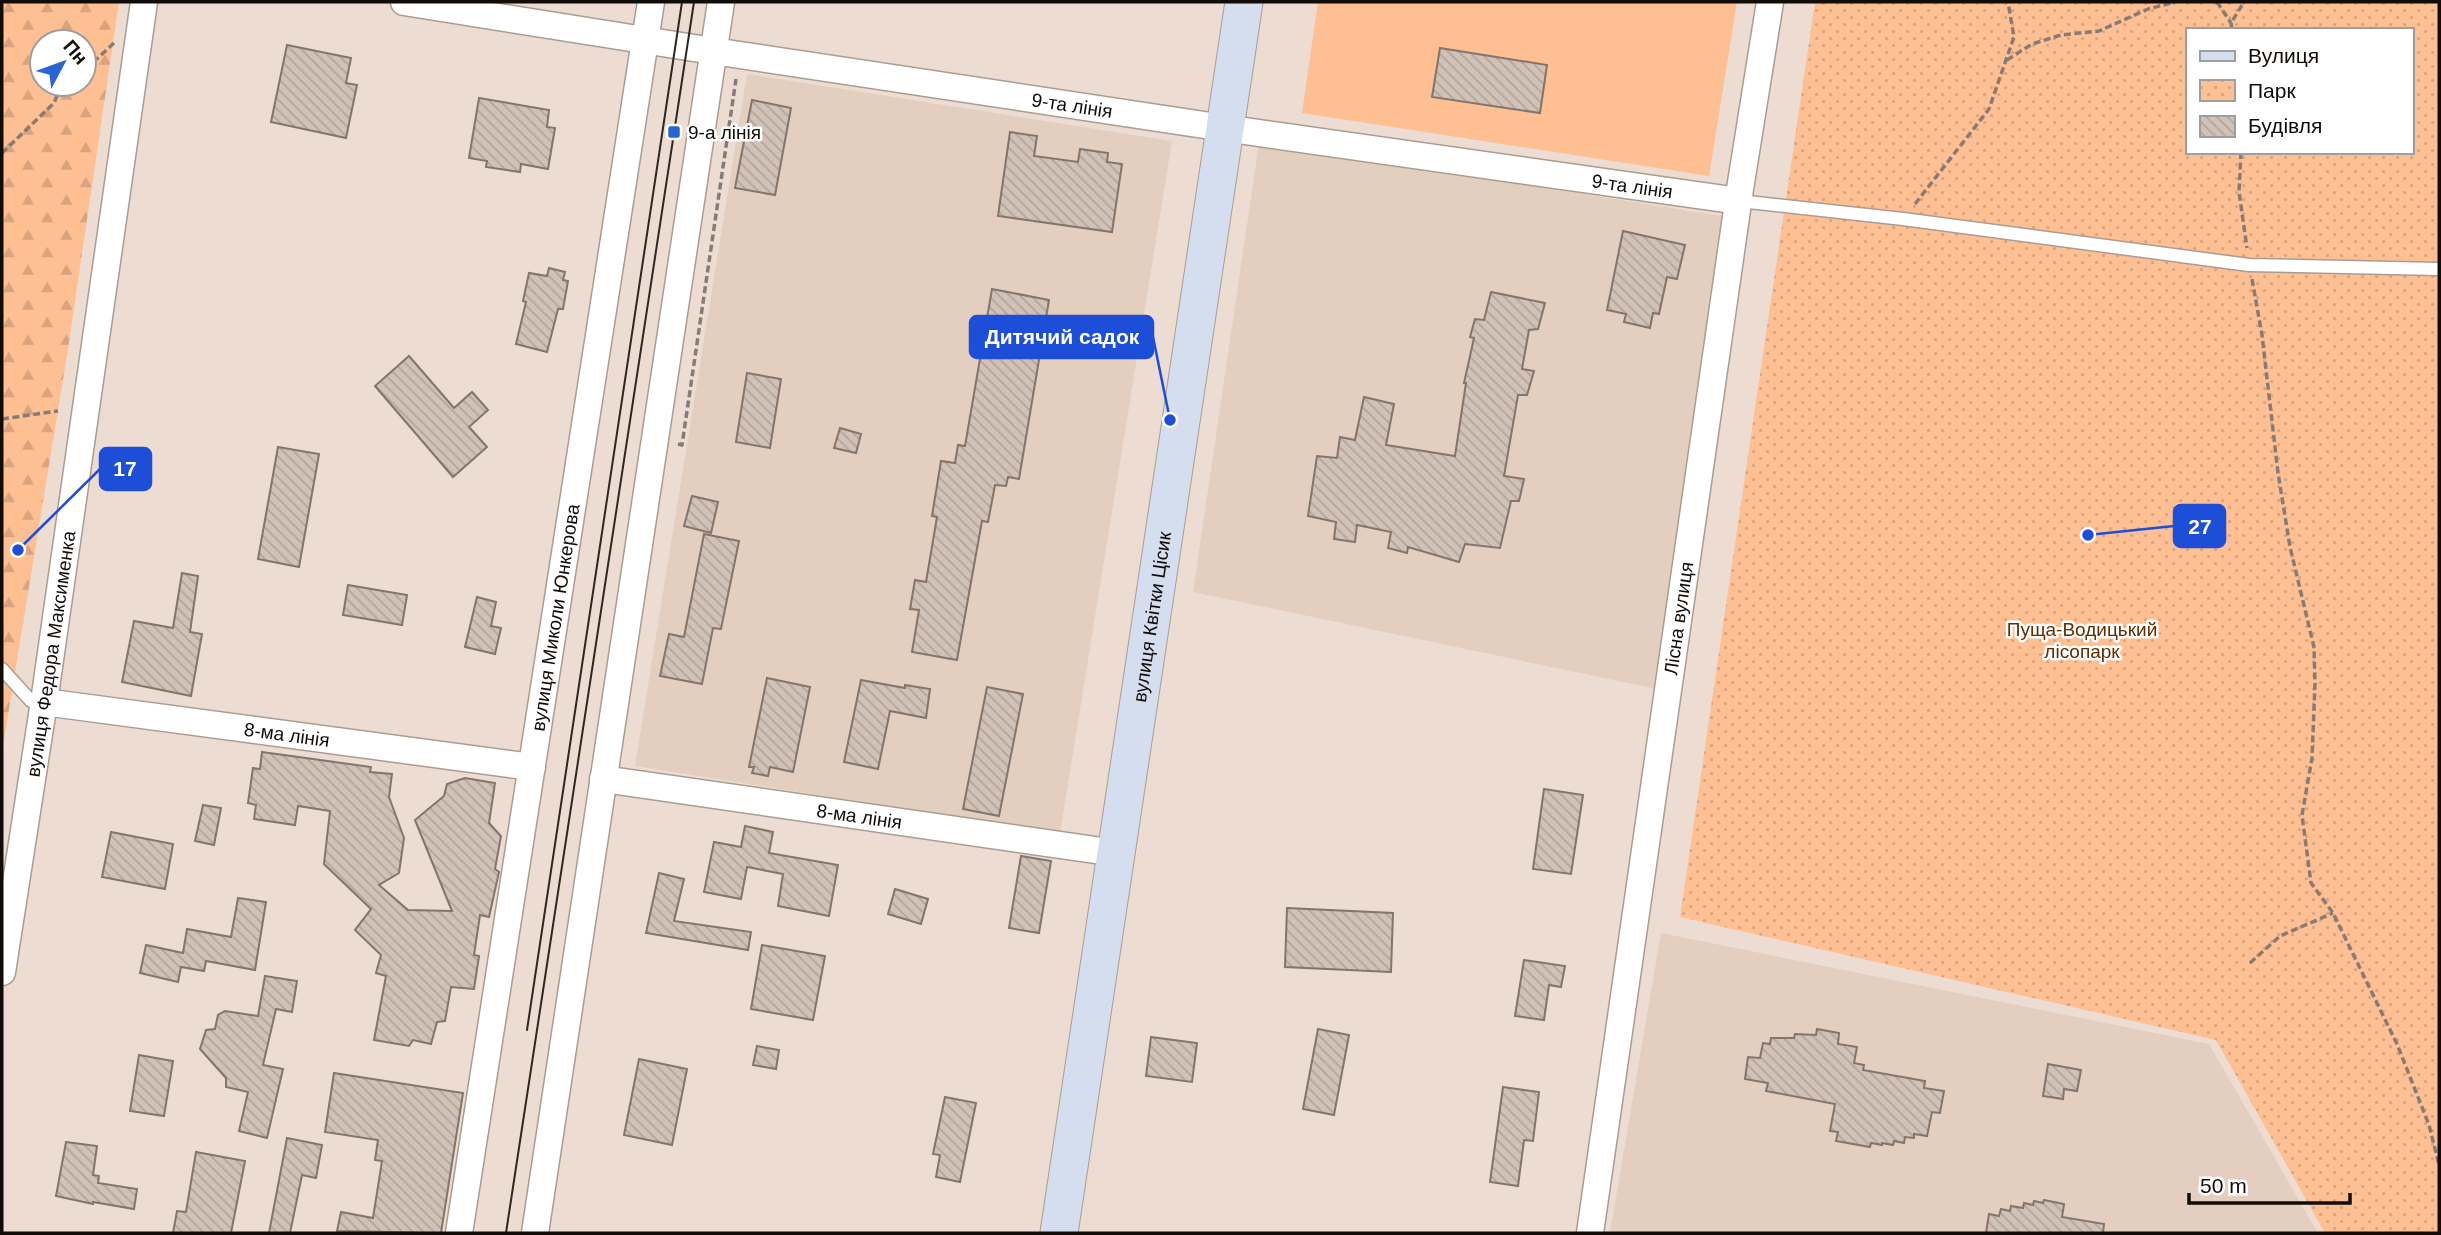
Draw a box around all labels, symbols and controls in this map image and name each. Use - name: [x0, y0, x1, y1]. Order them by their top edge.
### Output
- north arrow: [28, 28, 98, 98]
- legend: [2186, 28, 2413, 154]
- text: Пн: [59, 36, 92, 69]
- text: Вулиця: [2248, 44, 2319, 67]
- text: Парк: [2248, 79, 2296, 102]
- street label: 9-та лінія: [1030, 89, 1114, 122]
- text: Будівля: [2248, 114, 2322, 137]
- place label: 9-а лінія: [688, 122, 761, 143]
- marker: 9-а лінія: [666, 124, 682, 140]
- street label: 9-та лінія: [1590, 170, 1674, 202]
- callout: Дитячий садок: [970, 316, 1153, 358]
- text: Дитячий садок: [985, 325, 1140, 348]
- callout: 17: [100, 448, 151, 490]
- text: 17: [113, 457, 137, 480]
- street label: вулиця Миколи Юнкерова: [527, 502, 584, 733]
- callout: 27: [2174, 505, 2225, 547]
- text: 27: [2188, 515, 2212, 538]
- street label: вулиця Федора Максименка: [23, 529, 79, 778]
- street label: вулиця Квітки Цісик: [1129, 530, 1175, 704]
- street label: Лісна вулиця: [1660, 560, 1697, 676]
- park label: Пуща-Водицький лісопарк: [2007, 619, 2157, 662]
- street label: 8-ма лінія: [243, 719, 331, 751]
- street label: 8-ма лінія: [815, 800, 903, 833]
- scale bar: [2189, 1162, 2350, 1206]
- text: 50 m: [2200, 1174, 2247, 1197]

